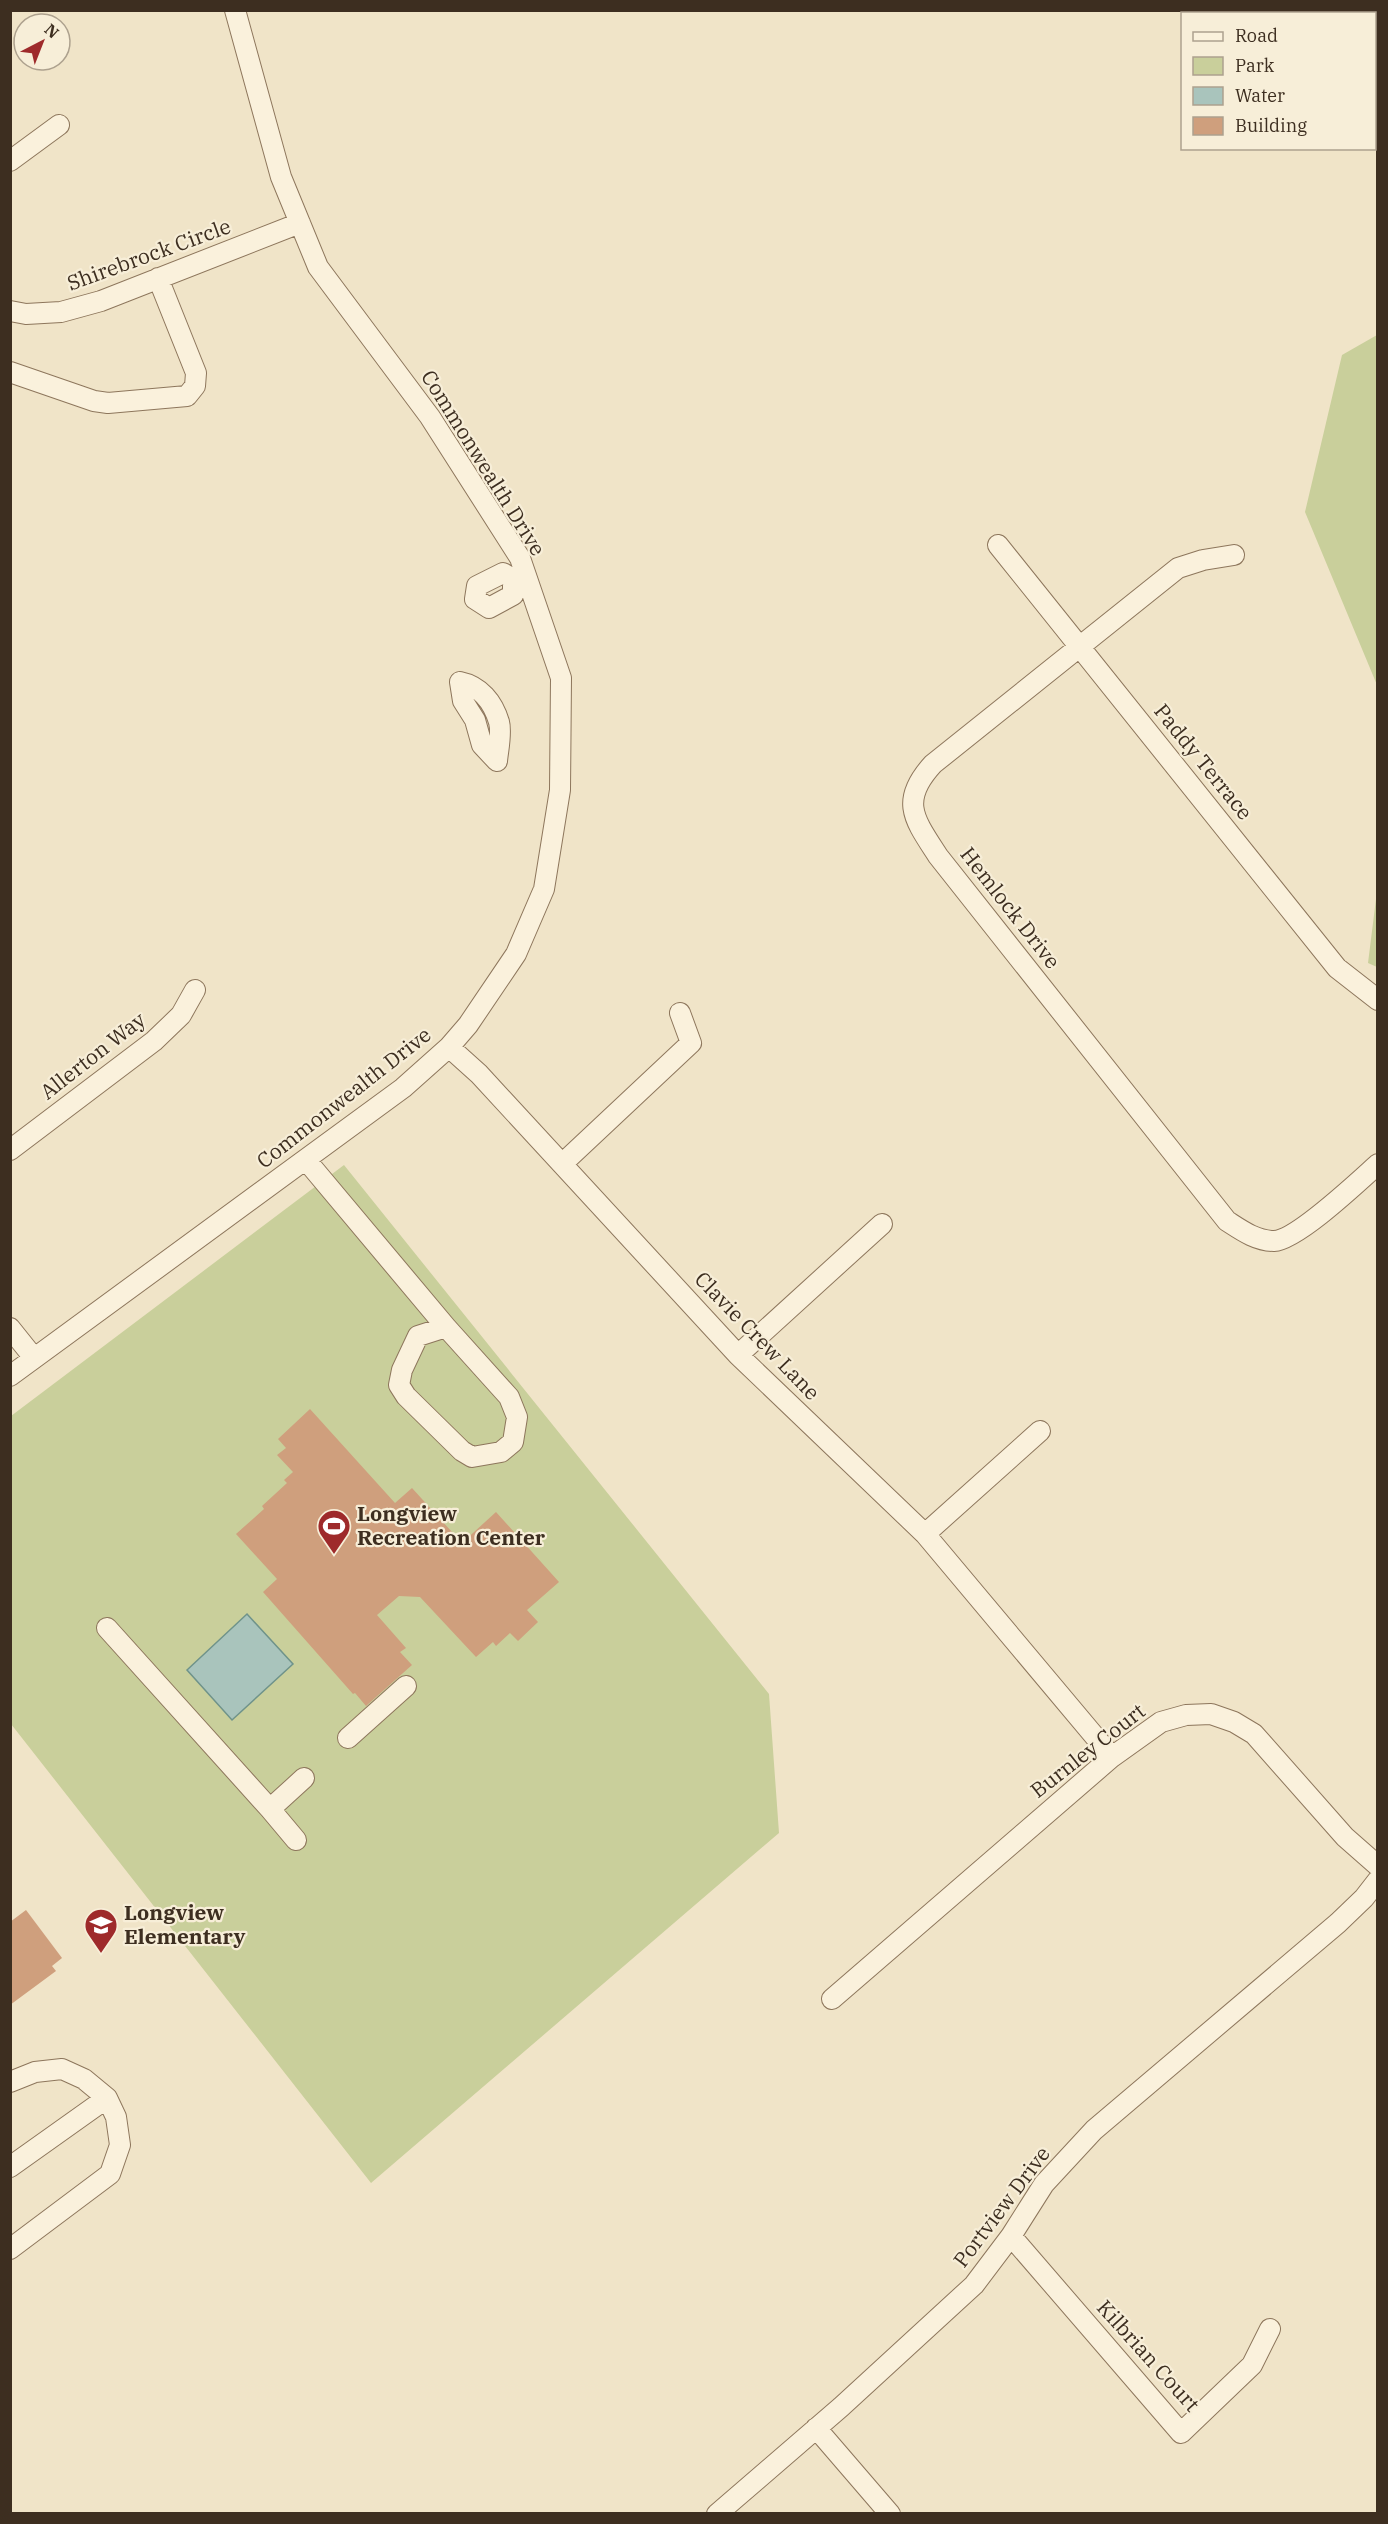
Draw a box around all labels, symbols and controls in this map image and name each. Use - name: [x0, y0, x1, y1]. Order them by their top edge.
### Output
- north arrow: [12, 12, 72, 72]
- legend: [1181, 12, 1376, 150]
- text: N: [41, 19, 63, 43]
- text: Road: [1235, 24, 1278, 47]
- text: Park: [1235, 54, 1275, 77]
- text: Water: [1235, 84, 1285, 107]
- text: Building: [1235, 114, 1307, 137]
- street label: Shirebrock Circle: [63, 211, 234, 297]
- street label: Commonwealth Drive: [415, 364, 552, 561]
- street label: Paddy Terrace: [1148, 697, 1259, 825]
- street label: Hemlock Drive: [954, 841, 1067, 974]
- street label: Allerton Way: [34, 1005, 152, 1105]
- street label: Commonwealth Drive: [250, 1020, 436, 1174]
- street label: Clavie Crew Lane: [689, 1265, 826, 1406]
- place label: Longview Recreation Center: [357, 1499, 546, 1551]
- sports icon: Longview Recreation Center: [316, 1508, 352, 1555]
- street label: Burnley Court: [1024, 1697, 1150, 1804]
- place label: Longview Elementary: [124, 1898, 246, 1950]
- school or university icon: Longview Elementary: [83, 1907, 119, 1954]
- street label: Portview Drive: [946, 2140, 1056, 2273]
- street label: Kilbrian Court: [1091, 2294, 1206, 2417]

